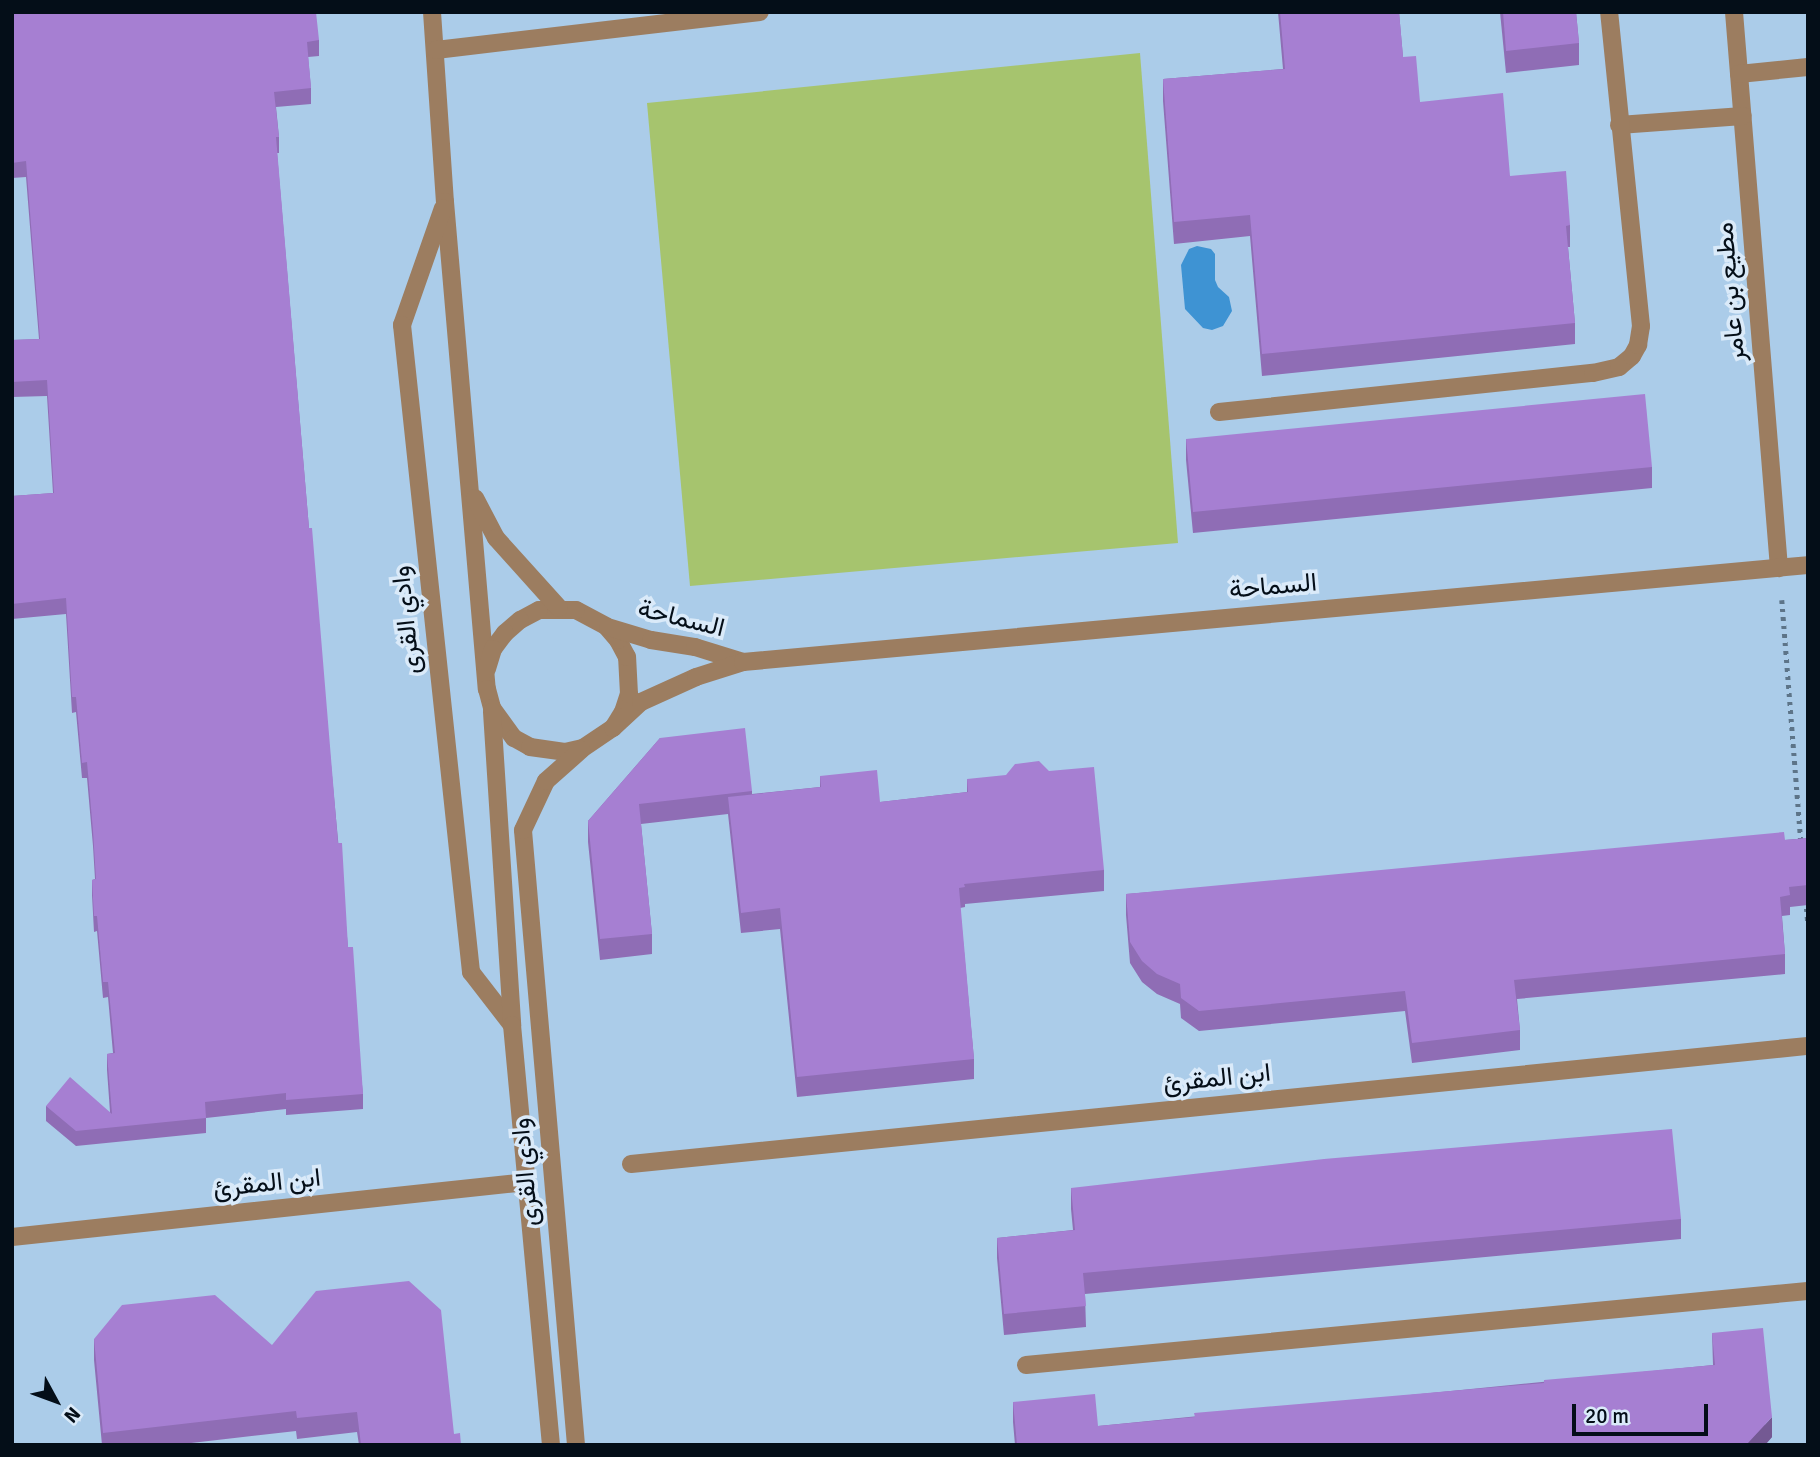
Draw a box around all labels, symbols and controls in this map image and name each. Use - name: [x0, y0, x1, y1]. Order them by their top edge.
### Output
- street label: مطيع بن عامر: [1709, 221, 1753, 363]
- street label: وادي القرى: [386, 564, 428, 676]
- street label: السماحة: [1228, 568, 1318, 606]
- street label: السماحة: [634, 593, 728, 645]
- street label: ابن المقرئ: [1162, 1058, 1272, 1100]
- street label: وادي القرى: [506, 1116, 546, 1228]
- street label: ابن المقرئ: [212, 1163, 322, 1205]
- north arrow: [21, 1366, 91, 1436]
- scale bar: [1575, 1390, 1712, 1434]
- text: N: [58, 1402, 85, 1428]
- text: 20 m: [1585, 1403, 1629, 1429]

